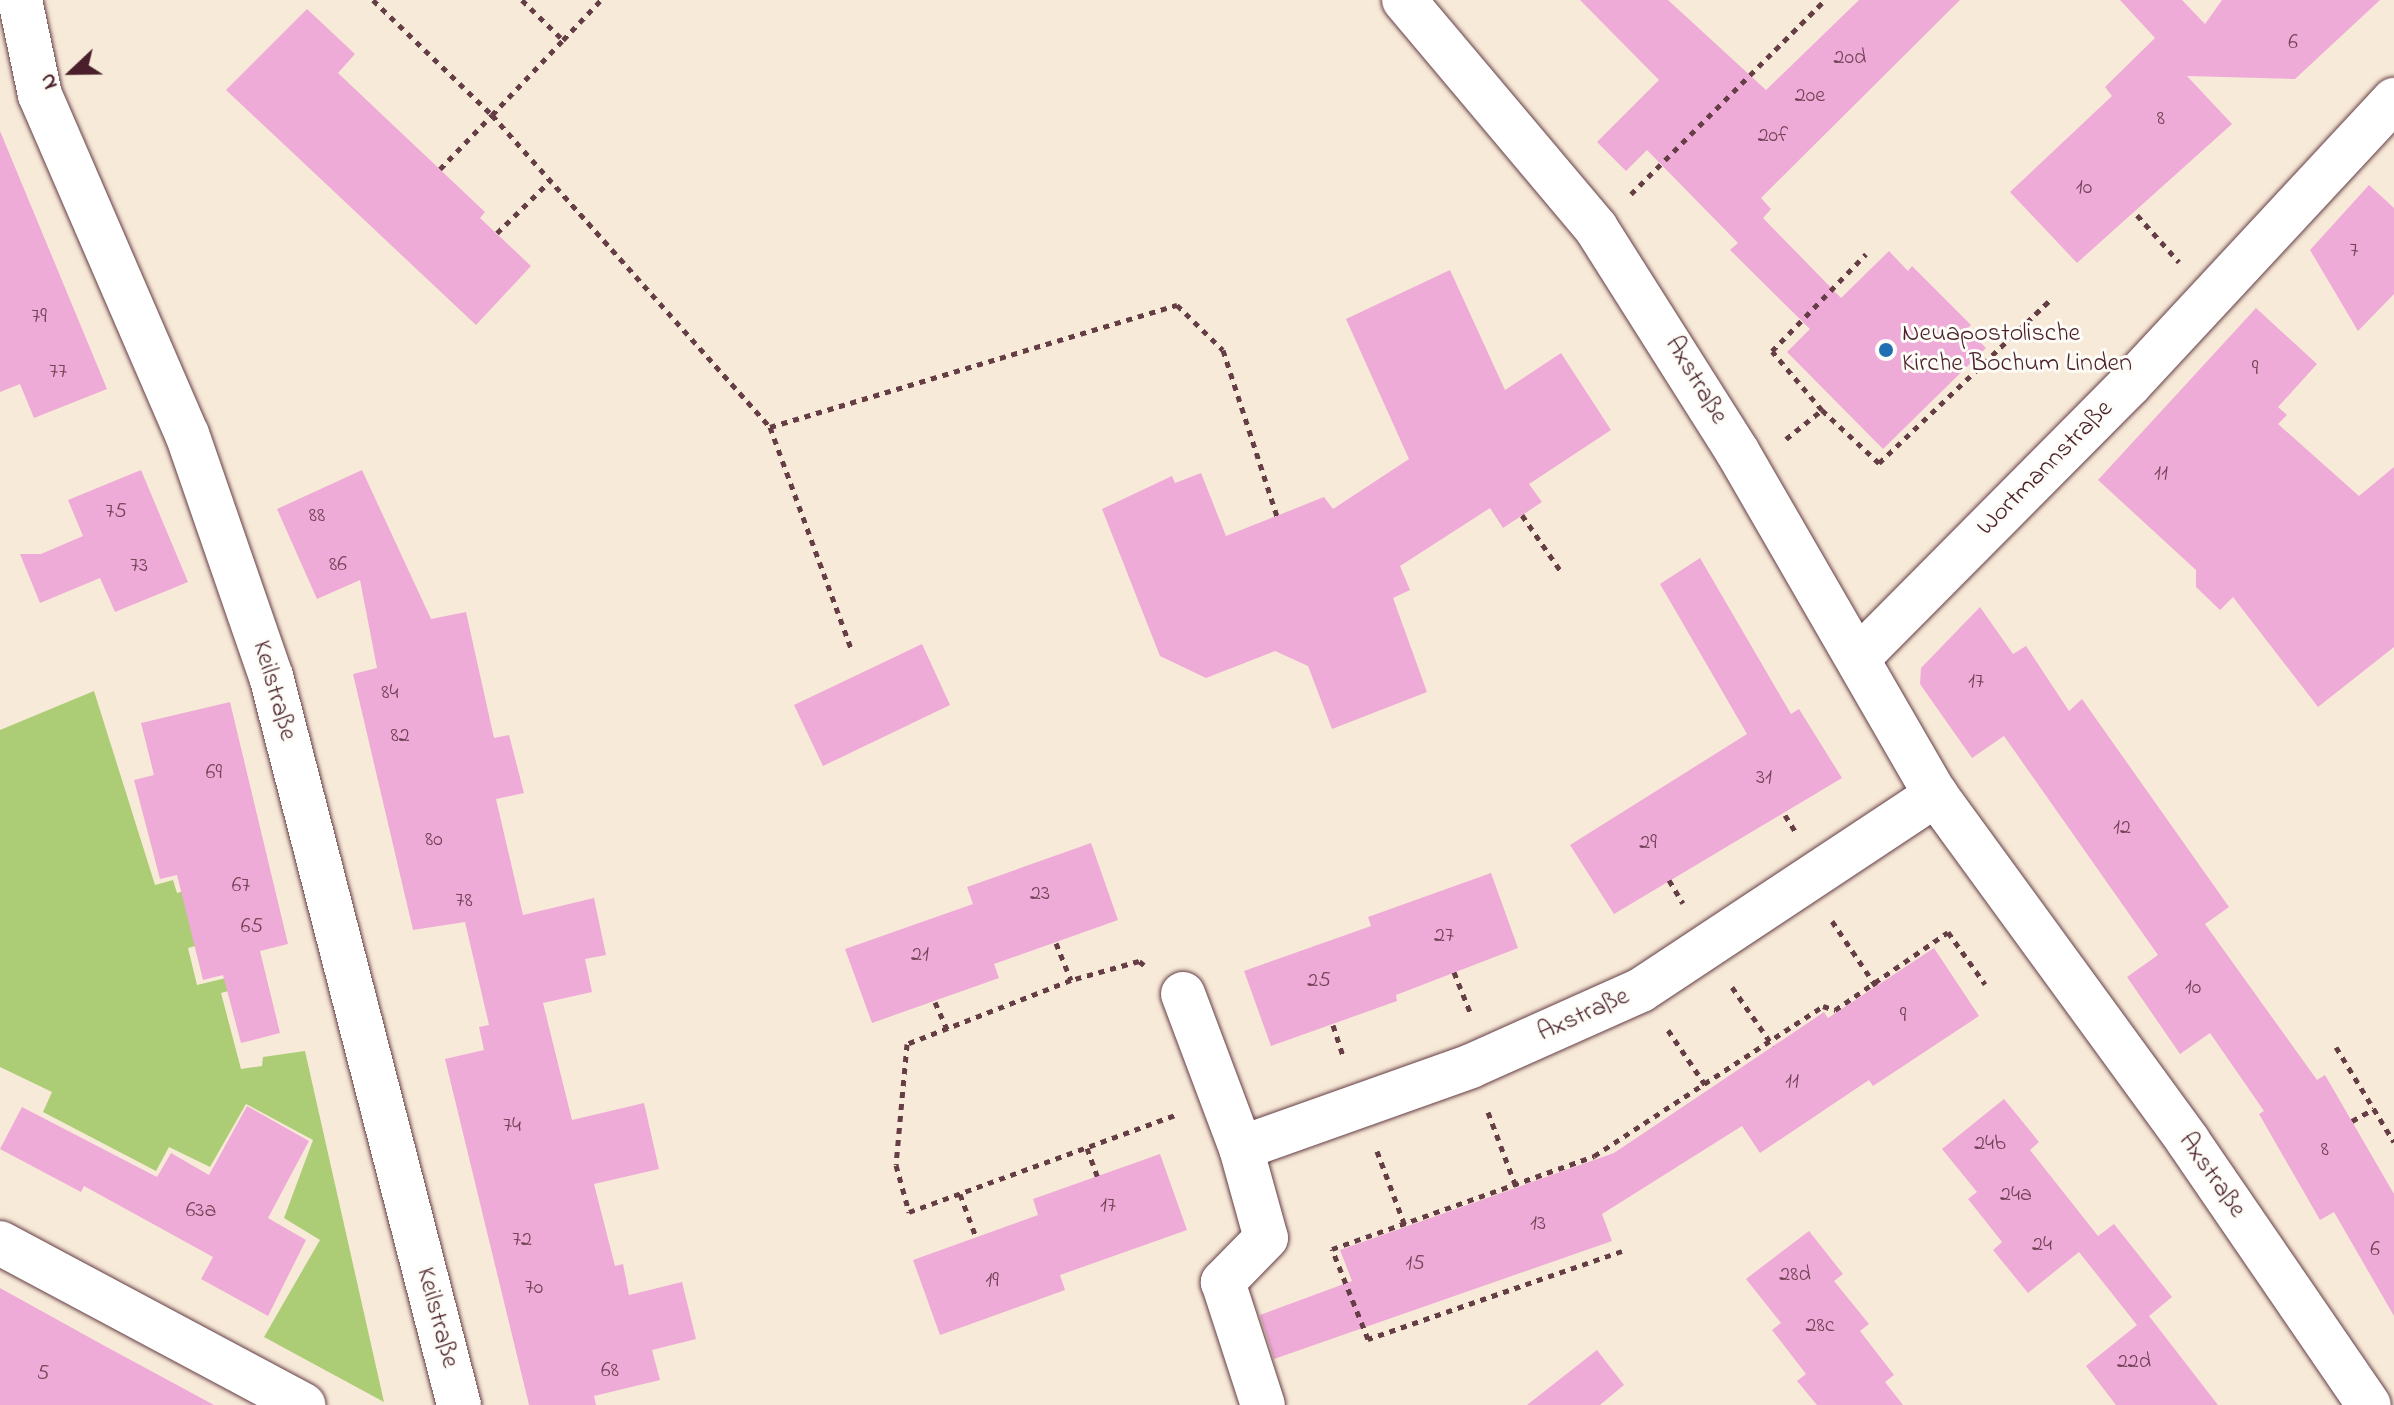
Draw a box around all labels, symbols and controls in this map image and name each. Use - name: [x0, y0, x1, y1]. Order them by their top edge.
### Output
- house number: 6: [2288, 31, 2298, 57]
- north arrow: [32, 32, 112, 112]
- house number: 20d: [1834, 46, 1866, 72]
- text: N: [32, 68, 67, 94]
- house number: 20e: [1795, 84, 1825, 110]
- house number: 8: [2157, 107, 2165, 133]
- house number: 20f: [1758, 124, 1788, 150]
- house number: 10: [2076, 176, 2092, 202]
- house number: 7: [2349, 239, 2359, 265]
- house number: 79: [31, 305, 47, 331]
- place label: Neuapostolische Kirche Bochum Linden: [1902, 319, 2132, 380]
- street label: Axstraße: [1657, 331, 1733, 431]
- marker: Neuapostolische Kirche Bochum Linden: [1877, 341, 1895, 359]
- house number: 9: [2252, 357, 2258, 383]
- house number: 77: [49, 360, 67, 386]
- street label: Wortmannstraße: [1971, 394, 2121, 544]
- house number: 11: [2154, 462, 2168, 488]
- house number: 75: [105, 500, 127, 526]
- house number: 88: [309, 504, 325, 530]
- house number: 86: [329, 553, 347, 579]
- house number: 73: [130, 554, 148, 580]
- street label: Keilstraße: [244, 637, 302, 745]
- house number: 17: [1968, 670, 1984, 696]
- house number: 84: [381, 681, 399, 707]
- house number: 82: [390, 724, 410, 750]
- house number: 69: [206, 761, 222, 787]
- house number: 31: [1756, 766, 1772, 792]
- house number: 12: [2113, 816, 2131, 842]
- house number: 80: [425, 828, 443, 854]
- house number: 29: [1639, 831, 1657, 857]
- house number: 67: [232, 874, 250, 900]
- house number: 23: [1030, 882, 1050, 908]
- house number: 78: [455, 889, 473, 915]
- house number: 65: [241, 915, 263, 941]
- house number: 27: [1434, 924, 1454, 950]
- house number: 21: [911, 943, 929, 969]
- house number: 25: [1307, 969, 1331, 995]
- house number: 10: [2185, 976, 2201, 1002]
- street label: Axstraße: [1533, 982, 1635, 1050]
- house number: 9: [1900, 1004, 1906, 1030]
- house number: 11: [1785, 1070, 1799, 1096]
- house number: 74: [503, 1114, 521, 1140]
- street label: Axstraße: [2170, 1127, 2252, 1225]
- house number: 24b: [1974, 1132, 2006, 1158]
- house number: 8: [2321, 1138, 2329, 1164]
- house number: 24a: [2000, 1183, 2032, 1209]
- house number: 17: [1100, 1194, 1116, 1220]
- house number: 63a: [186, 1199, 216, 1225]
- house number: 13: [1530, 1212, 1546, 1238]
- house number: 72: [512, 1228, 532, 1254]
- house number: 24: [2032, 1233, 2052, 1259]
- house number: 6: [2370, 1238, 2380, 1264]
- house number: 15: [1405, 1252, 1425, 1278]
- house number: 28d: [1779, 1263, 1811, 1289]
- street label: Keilstraße: [408, 1264, 464, 1372]
- house number: 19: [985, 1269, 999, 1295]
- house number: 70: [525, 1276, 543, 1302]
- house number: 28c: [1806, 1314, 1834, 1340]
- house number: 22d: [2117, 1350, 2151, 1376]
- house number: 68: [601, 1359, 619, 1385]
- house number: 5: [37, 1362, 49, 1388]

